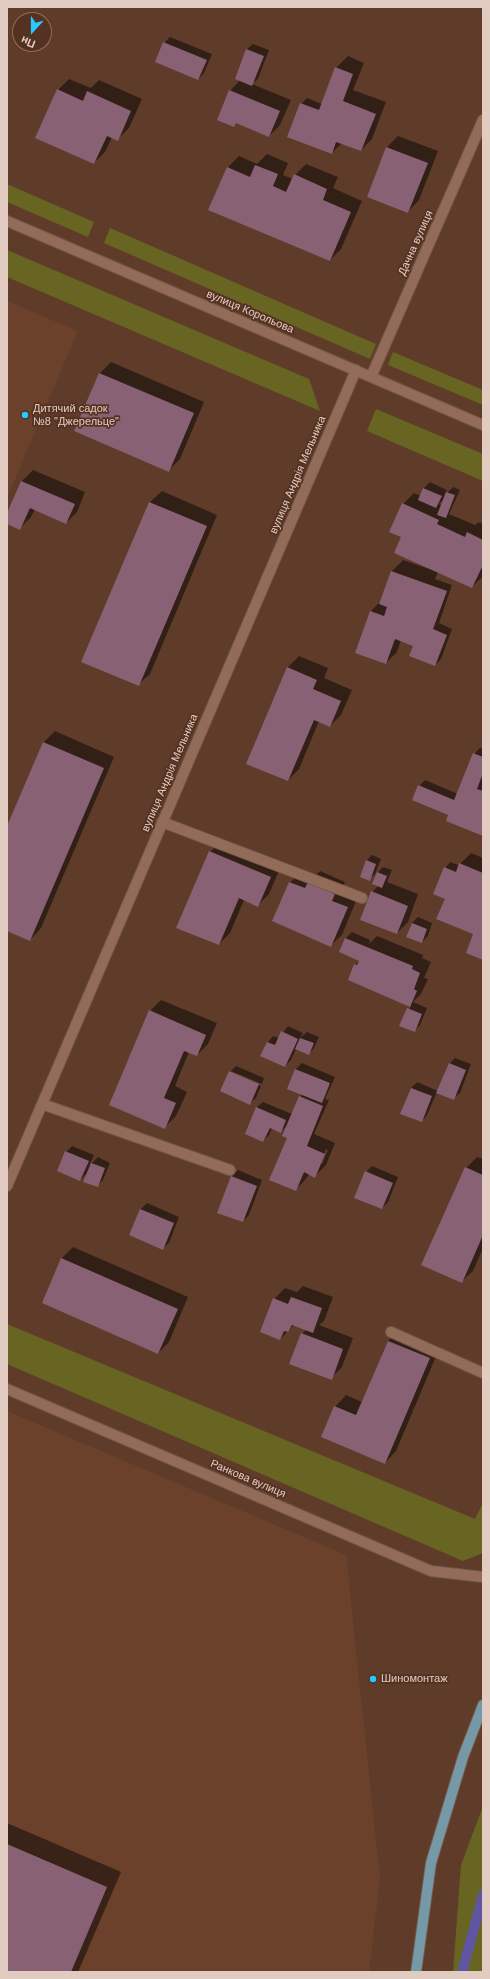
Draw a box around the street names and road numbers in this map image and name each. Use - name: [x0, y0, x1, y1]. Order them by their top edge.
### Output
- street label: Дачна вулиця: [396, 208, 436, 278]
- street label: вулиця Корольова: [204, 288, 296, 336]
- street label: вулиця Андрія Мельника: [267, 414, 329, 536]
- street label: вулиця Андрія Мельника: [139, 712, 201, 834]
- street label: Ранкова вулиця: [208, 1457, 288, 1501]

